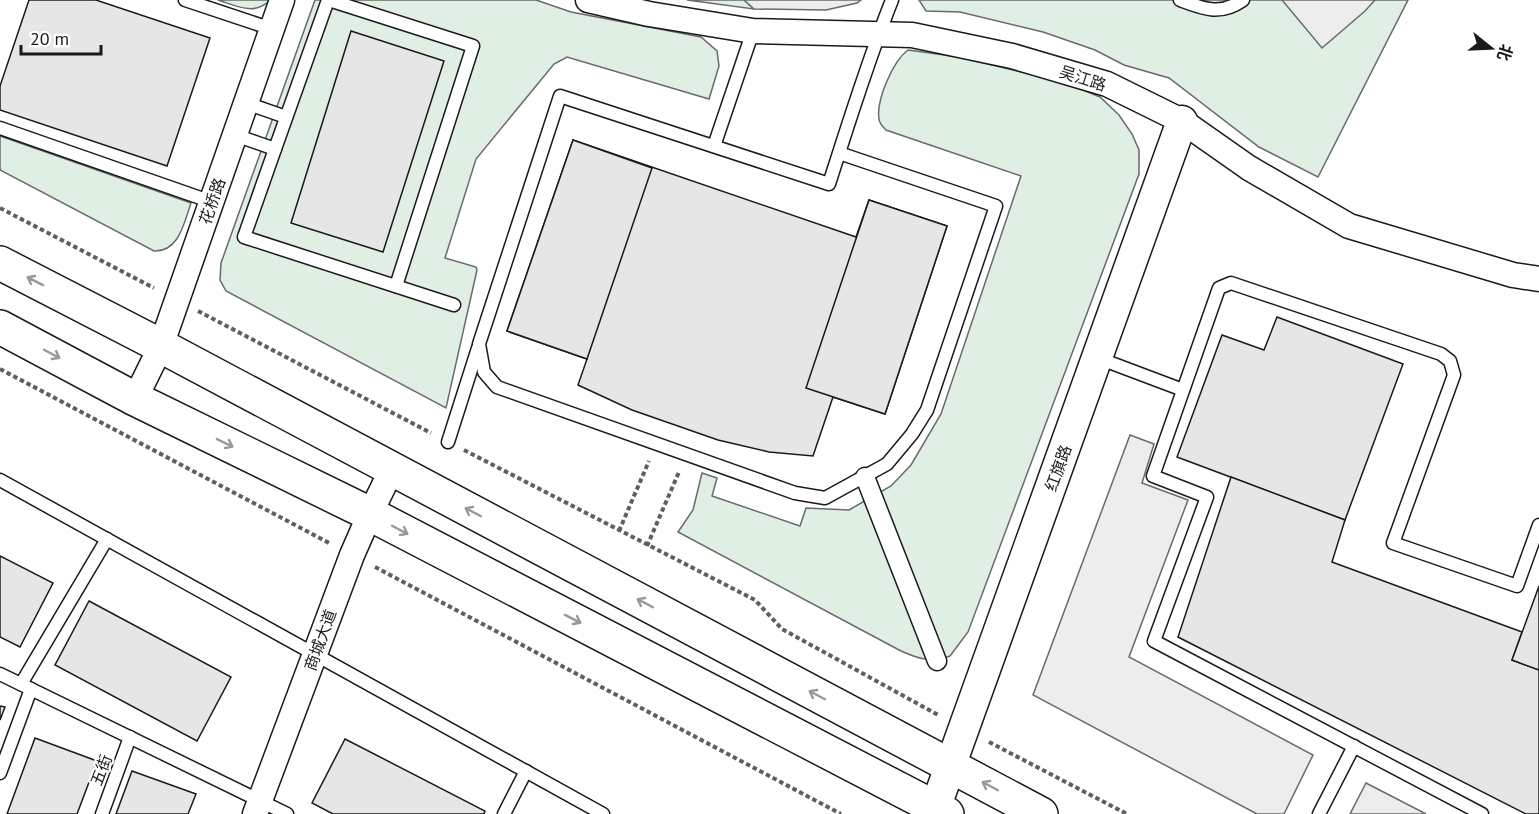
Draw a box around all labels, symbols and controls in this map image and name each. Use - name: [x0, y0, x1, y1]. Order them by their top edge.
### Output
- scale bar: [21, 18, 100, 56]
- north arrow: [1461, 18, 1521, 78]
- text: 20 m: [30, 27, 69, 50]
- text: 北: [1493, 42, 1517, 63]
- street label: 吴江路: [1057, 61, 1109, 95]
- street label: 花桥路: [195, 175, 229, 227]
- one-way arrow: [26, 275, 44, 286]
- one-way arrow: [42, 349, 60, 360]
- one-way arrow: [216, 438, 234, 449]
- street label: 红旗路: [1040, 442, 1076, 494]
- one-way arrow: [465, 506, 482, 518]
- one-way arrow: [390, 525, 408, 536]
- one-way arrow: [637, 597, 655, 609]
- street label: 商城大道: [300, 607, 340, 673]
- one-way arrow: [564, 614, 582, 626]
- one-way arrow: [809, 689, 827, 700]
- street label: 五街: [86, 751, 116, 789]
- one-way arrow: [982, 780, 999, 792]

